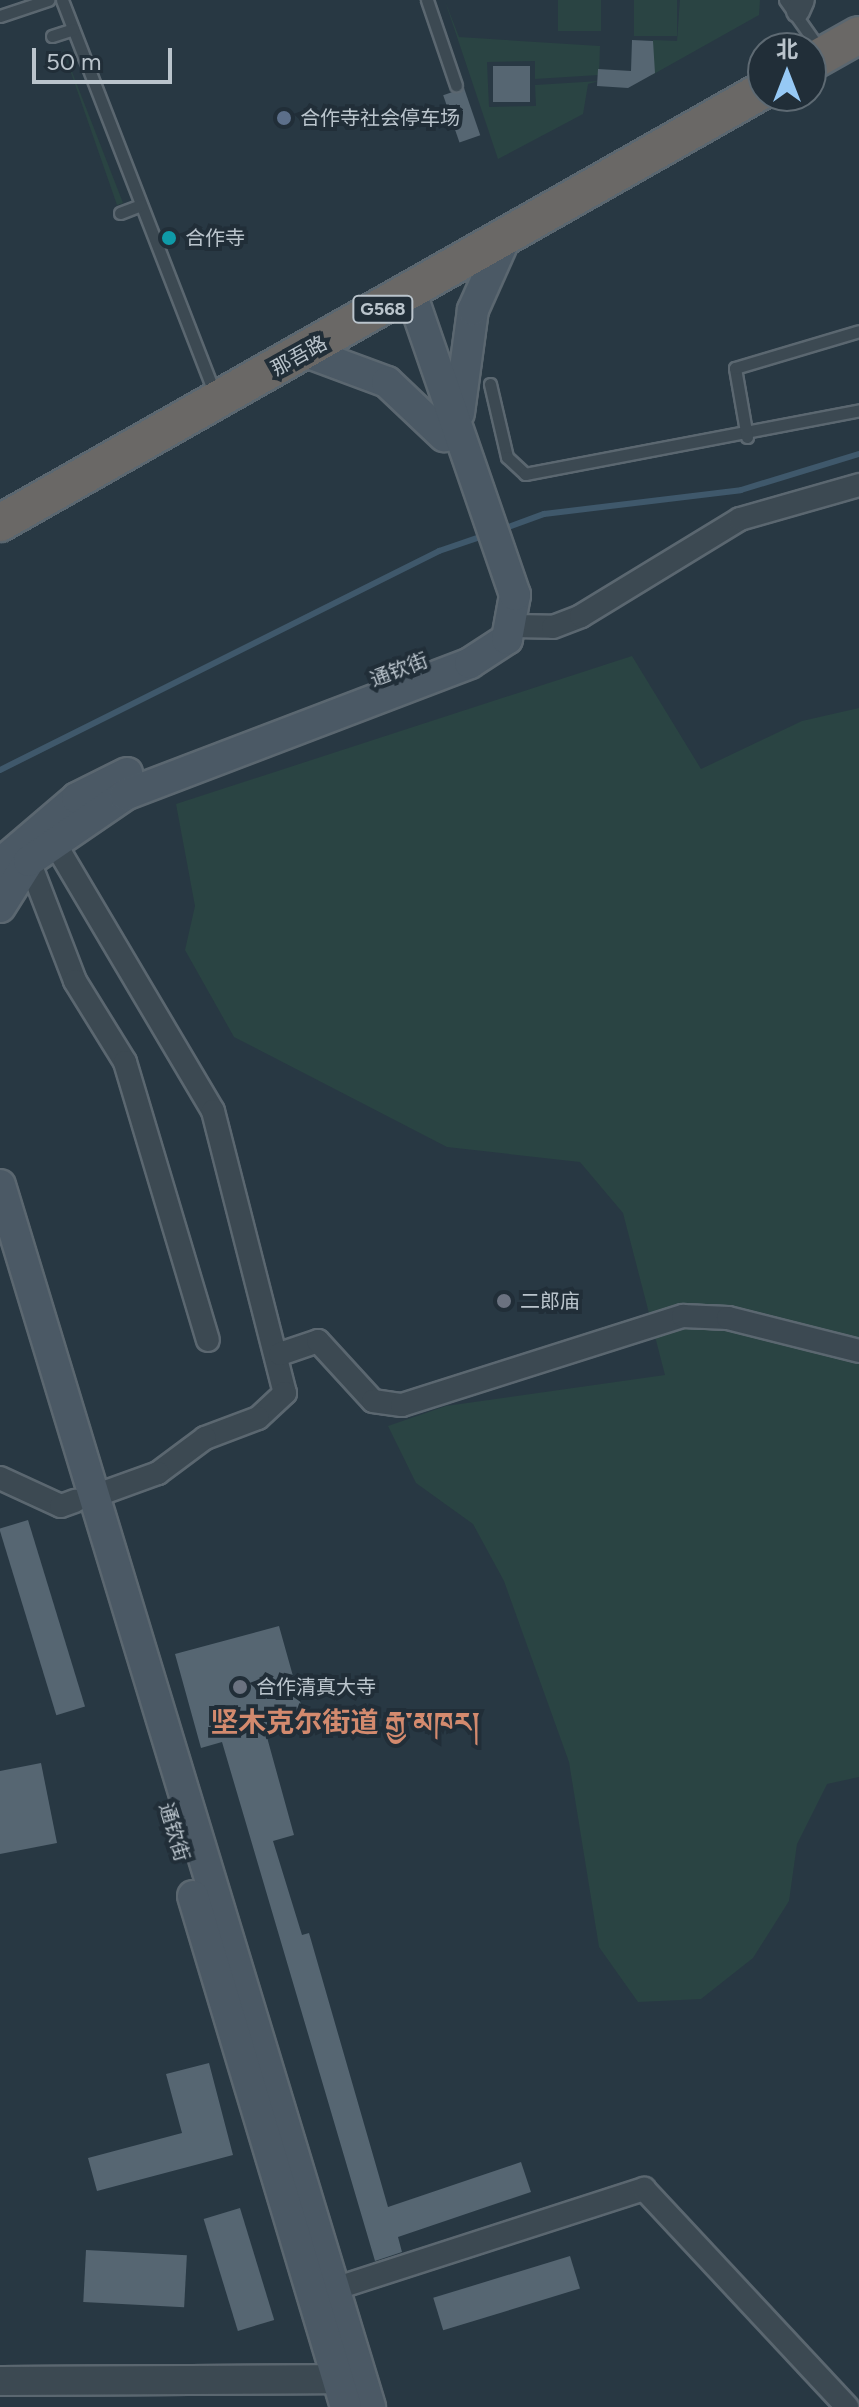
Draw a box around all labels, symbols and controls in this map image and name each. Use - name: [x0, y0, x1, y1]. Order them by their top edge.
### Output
- scale bar: [36, 32, 176, 82]
- north arrow: [747, 32, 827, 112]
- text: 北: [776, 36, 798, 63]
- text: 50 m: [46, 47, 102, 76]
- place label: 合作寺社会停车场: [300, 106, 460, 130]
- marker: 合作寺社会停车场: [275, 109, 293, 127]
- place label: 合作寺: [185, 226, 245, 250]
- marker: 合作寺: [160, 229, 178, 247]
- road number: G568: [351, 295, 415, 323]
- street label: 那吾路: [267, 331, 331, 381]
- street label: 通钦街: [367, 648, 431, 692]
- place label: 二郎庙: [520, 1289, 580, 1313]
- marker: 二郎庙: [495, 1292, 513, 1310]
- place label: 合作清真大寺: [256, 1675, 376, 1699]
- marker: 合作清真大寺: [231, 1678, 249, 1696]
- district label: 坚木克尔街道 རྒྱ་མཁར།: [210, 1705, 480, 1739]
- street label: 通钦街: [154, 1800, 194, 1864]

